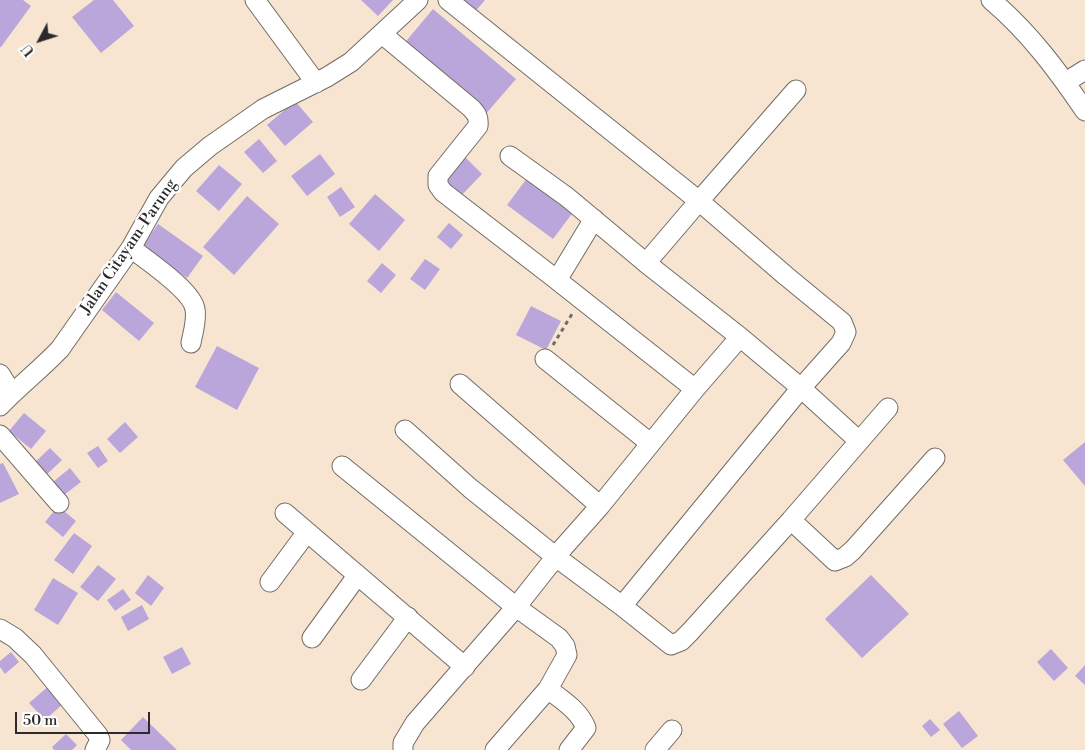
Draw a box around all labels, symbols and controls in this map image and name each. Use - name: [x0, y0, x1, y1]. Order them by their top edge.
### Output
- north arrow: [15, 15, 65, 65]
- text: U: [18, 40, 39, 60]
- street label: Jalan Citayam-Parung: [77, 176, 181, 318]
- scale bar: [18, 702, 152, 734]
- text: 50 m: [23, 711, 57, 730]

